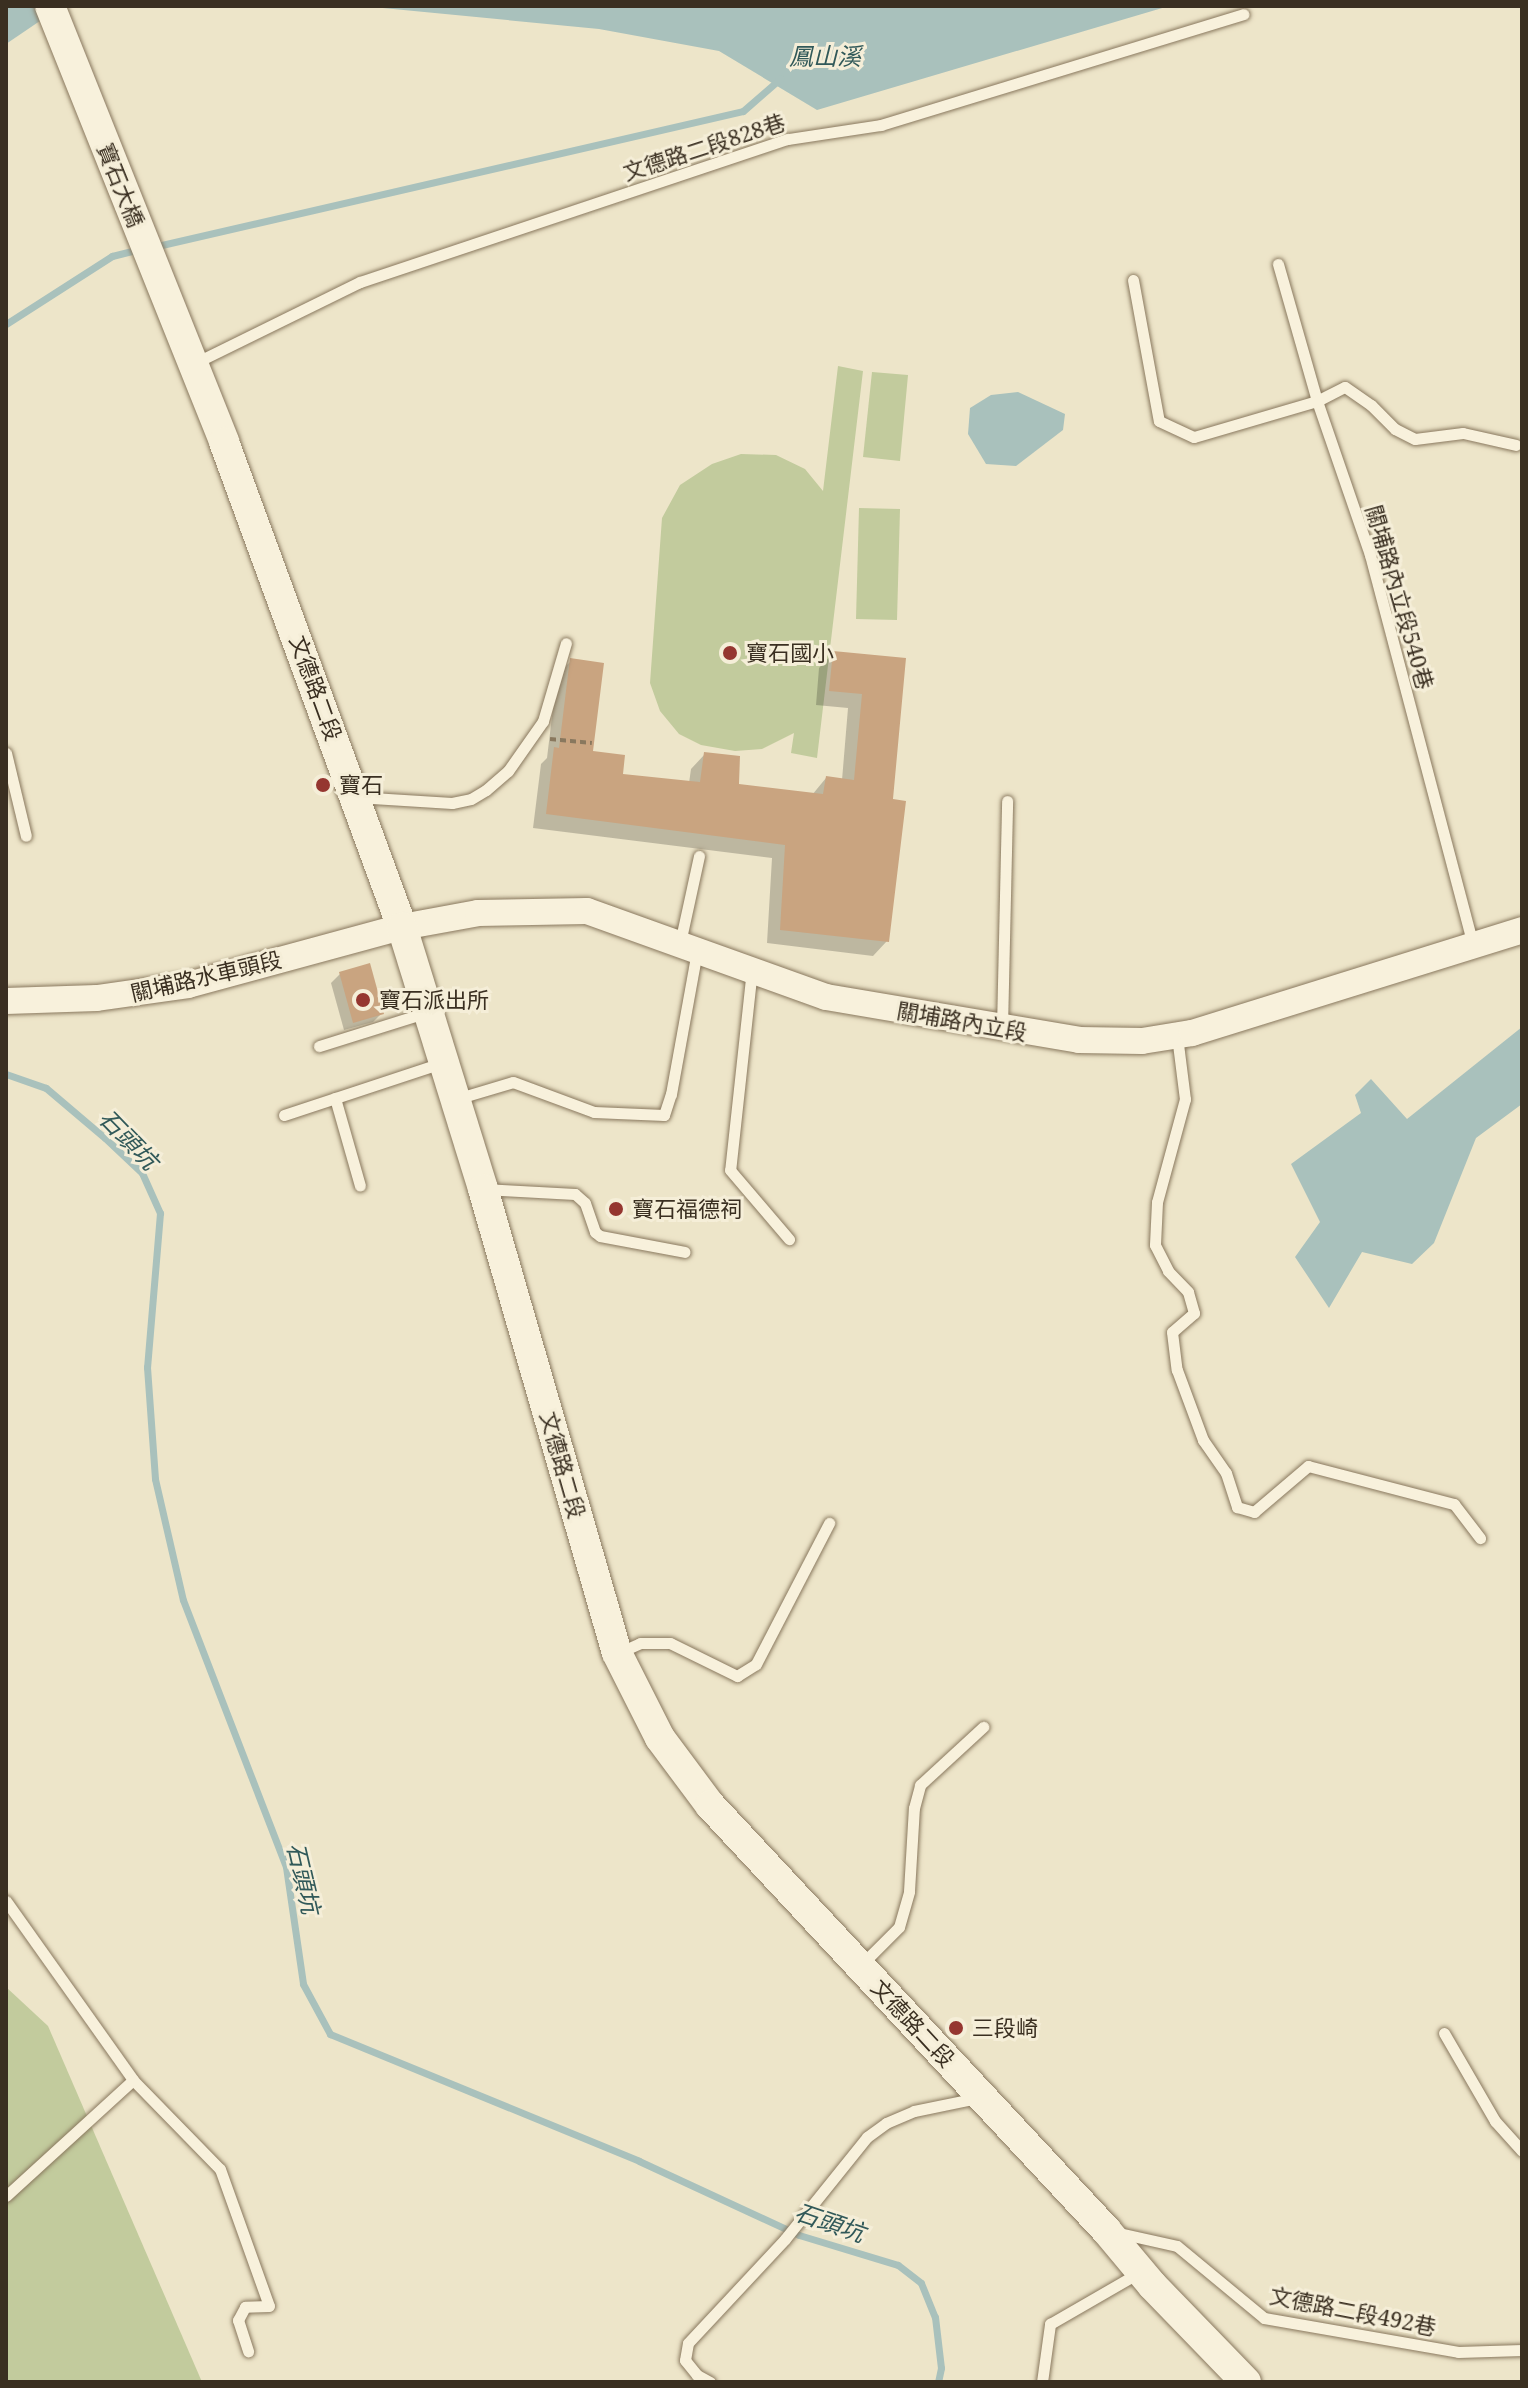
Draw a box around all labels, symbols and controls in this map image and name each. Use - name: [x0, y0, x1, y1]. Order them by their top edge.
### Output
- water label: 鳳山溪: [789, 42, 861, 70]
- street label: 文德路二段828巷: [620, 108, 788, 186]
- street label: 寶石大橋: [92, 139, 150, 231]
- street label: 關埔路內立段540巷: [1361, 502, 1439, 692]
- street label: 文德路二段: [285, 632, 347, 744]
- place label: 寶石國小: [746, 640, 834, 666]
- marker: 寶石國小: [721, 644, 739, 662]
- place label: 寶石: [339, 772, 383, 798]
- marker: 寶石: [314, 776, 332, 794]
- street label: 關埔路水車頭段: [128, 946, 284, 1006]
- place label: 寶石派出所: [379, 987, 489, 1013]
- marker: 寶石派出所: [354, 991, 372, 1009]
- street label: 關埔路內立段: [895, 997, 1029, 1045]
- water label: 石頭坑: [94, 1103, 164, 1175]
- place label: 寶石福德祠: [632, 1196, 742, 1222]
- marker: 寶石福德祠: [607, 1200, 625, 1218]
- street label: 文德路二段: [535, 1408, 591, 1522]
- water label: 石頭坑: [282, 1840, 326, 1916]
- street label: 文德路二段: [866, 1974, 960, 2072]
- place label: 三段崎: [972, 2015, 1038, 2041]
- marker: 三段崎: [947, 2019, 965, 2037]
- water label: 石頭坑: [791, 2197, 869, 2247]
- street label: 文德路二段492巷: [1268, 2282, 1438, 2340]

